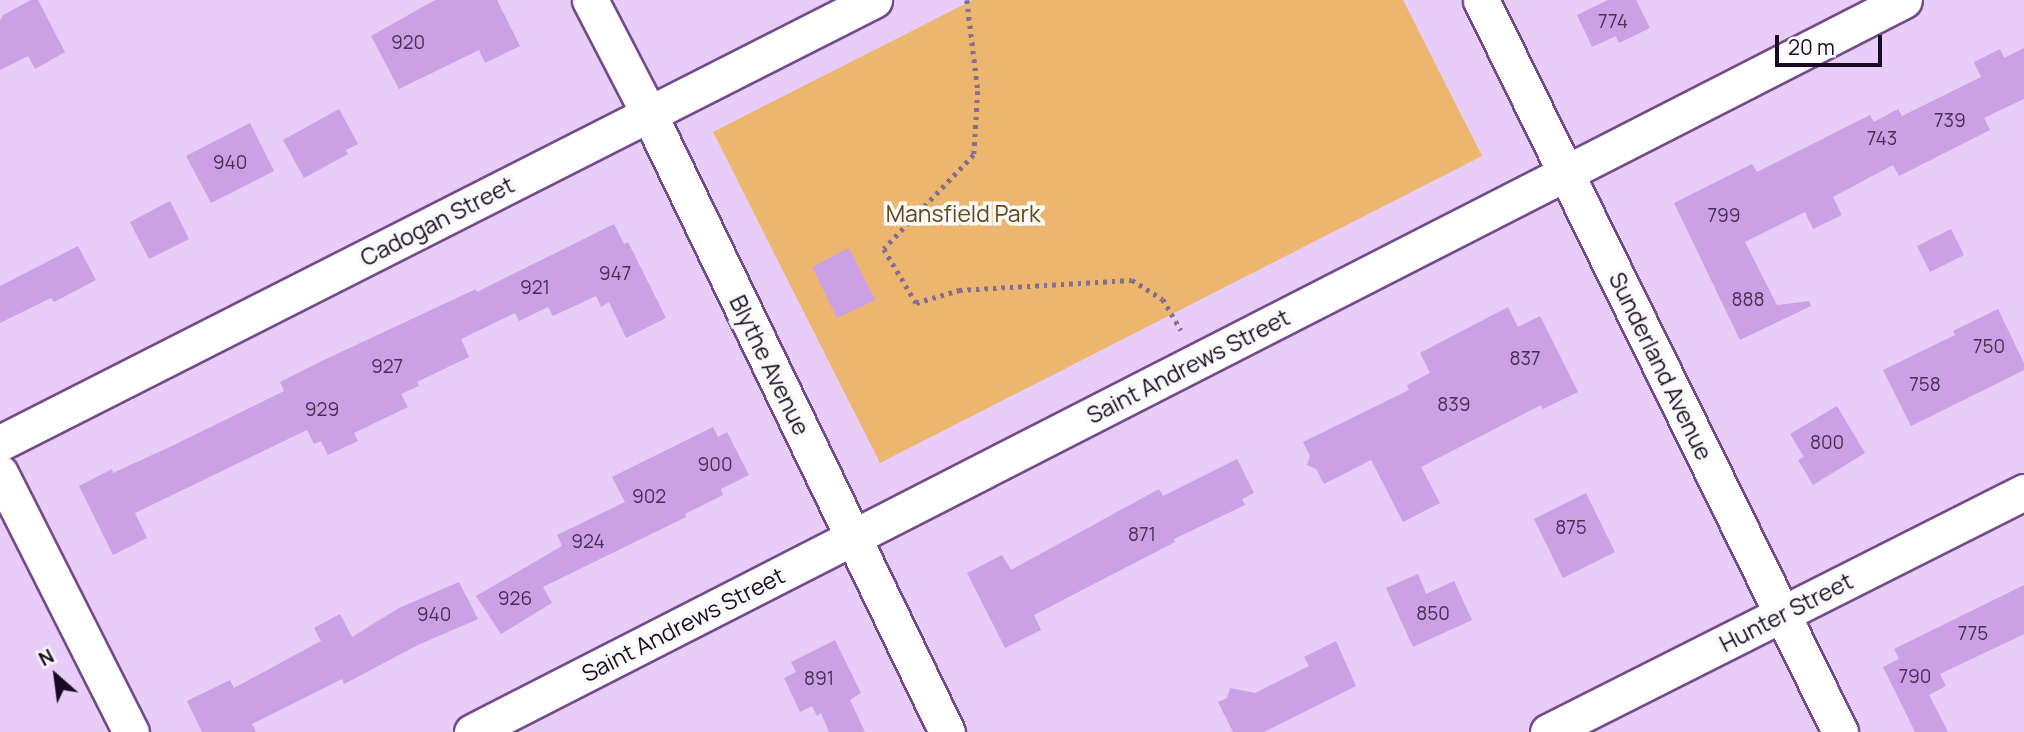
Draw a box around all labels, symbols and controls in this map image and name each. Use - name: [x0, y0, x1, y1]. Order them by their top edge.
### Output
- house number: 774: [1598, 11, 1628, 33]
- scale bar: [1779, 21, 1886, 65]
- house number: 920: [391, 32, 425, 54]
- text: 20 m: [1788, 33, 1835, 61]
- house number: 739: [1934, 110, 1966, 132]
- house number: 743: [1867, 128, 1897, 150]
- house number: 940: [213, 152, 247, 174]
- street label: Cadogan Street: [356, 170, 518, 272]
- park label: Mansfield Park: [886, 199, 1040, 227]
- house number: 799: [1707, 205, 1741, 227]
- house number: 947: [599, 263, 631, 285]
- street label: Sunderland Avenue: [1604, 268, 1718, 464]
- house number: 921: [520, 277, 550, 299]
- house number: 888: [1731, 289, 1765, 311]
- street label: Blythe Avenue: [724, 291, 816, 439]
- street label: Saint Andrews Street: [1082, 303, 1294, 429]
- house number: 750: [1973, 336, 2005, 358]
- house number: 837: [1509, 348, 1541, 370]
- house number: 927: [371, 356, 403, 378]
- house number: 758: [1909, 374, 1941, 396]
- house number: 839: [1437, 394, 1471, 416]
- house number: 929: [305, 399, 339, 421]
- house number: 800: [1810, 432, 1844, 454]
- house number: 900: [698, 454, 732, 476]
- house number: 902: [632, 486, 666, 508]
- house number: 875: [1555, 517, 1587, 539]
- house number: 871: [1128, 524, 1156, 546]
- house number: 924: [571, 531, 605, 553]
- street label: Saint Andrews Street: [577, 561, 789, 687]
- street label: Hunter Street: [1715, 567, 1857, 657]
- house number: 926: [498, 588, 532, 610]
- house number: 850: [1416, 603, 1450, 625]
- house number: 940: [417, 604, 451, 626]
- house number: 775: [1958, 623, 1988, 645]
- north arrow: [21, 641, 91, 711]
- text: N: [34, 643, 58, 672]
- house number: 790: [1899, 666, 1931, 688]
- house number: 891: [804, 668, 834, 690]

